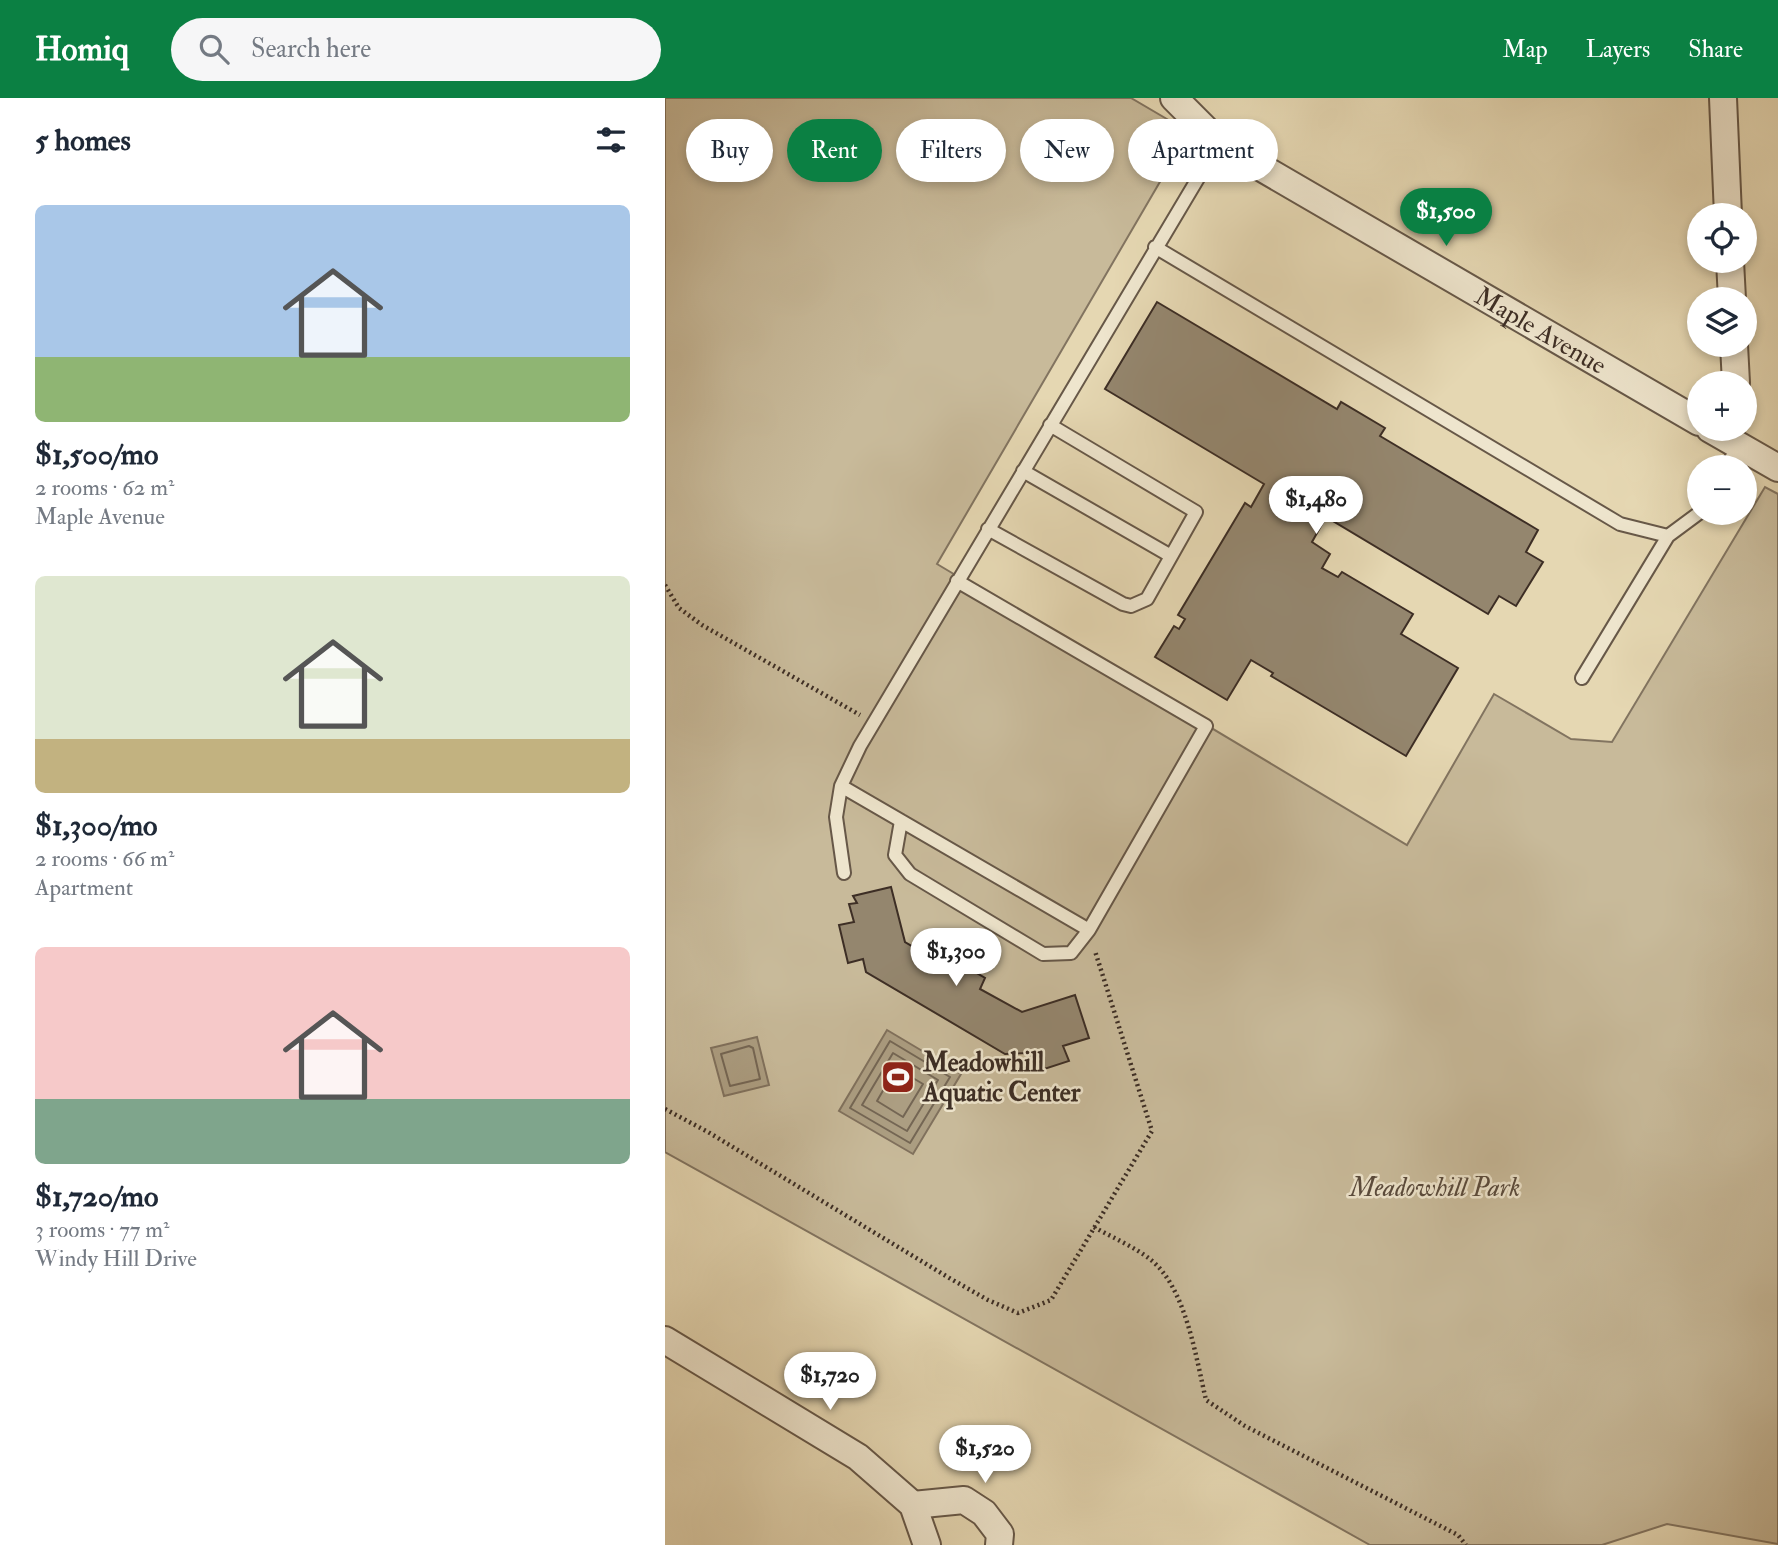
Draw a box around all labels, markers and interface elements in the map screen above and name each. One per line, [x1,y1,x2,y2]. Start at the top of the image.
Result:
search box [171,18,661,81]
text: Homiq [35,29,129,70]
icon: search [195,30,233,68]
text: Search here [251,33,371,65]
text: Map [1503,34,1548,65]
text: Layers [1586,34,1650,65]
text: Share [1688,34,1743,65]
chip: Buy [686,119,773,182]
chip: Rent [787,119,882,182]
chip: Filters [896,119,1006,182]
chip: New [1020,119,1114,182]
chip: Apartment [1128,119,1278,182]
icon: filters [592,121,630,159]
text: 5 homes [35,122,131,159]
pin: $1,500 [1389,188,1503,248]
text: $1,500 [1416,196,1476,225]
map controls [1687,203,1757,525]
button: locate [1687,203,1757,273]
icon: home [270,250,396,376]
street label: Maple Avenue [1469,280,1612,382]
button: layers [1687,287,1757,357]
button: + [1687,371,1757,441]
text: $1,500/mo [35,436,158,473]
button: − [1687,455,1757,525]
text: 2 rooms · 62 m² [35,473,174,502]
pin: $1,480 [1259,476,1373,536]
text: $1,480 [1285,484,1347,513]
text: Maple Avenue [35,502,165,531]
icon: home [270,621,396,747]
text: $1,300/mo [35,807,158,844]
text: 2 rooms · 66 m² [35,844,174,873]
text: Apartment [35,873,133,902]
pin: $1,300 [899,928,1013,988]
text: $1,300 [926,936,986,965]
icon: home [270,992,396,1118]
place label: Meadowhill Aquatic Center [922,1047,1081,1110]
sports icon: Meadowhill Aquatic Center [879,1058,917,1096]
park label: Meadowhill Park [1348,1172,1520,1204]
text: $1,720/mo [35,1178,158,1215]
text: 3 rooms · 77 m² [35,1215,170,1244]
text: Windy Hill Drive [35,1244,197,1273]
pin: $1,720 [773,1352,887,1412]
text: $1,720 [800,1360,860,1389]
pin: $1,520 [928,1426,1042,1485]
text: $1,520 [955,1433,1015,1462]

